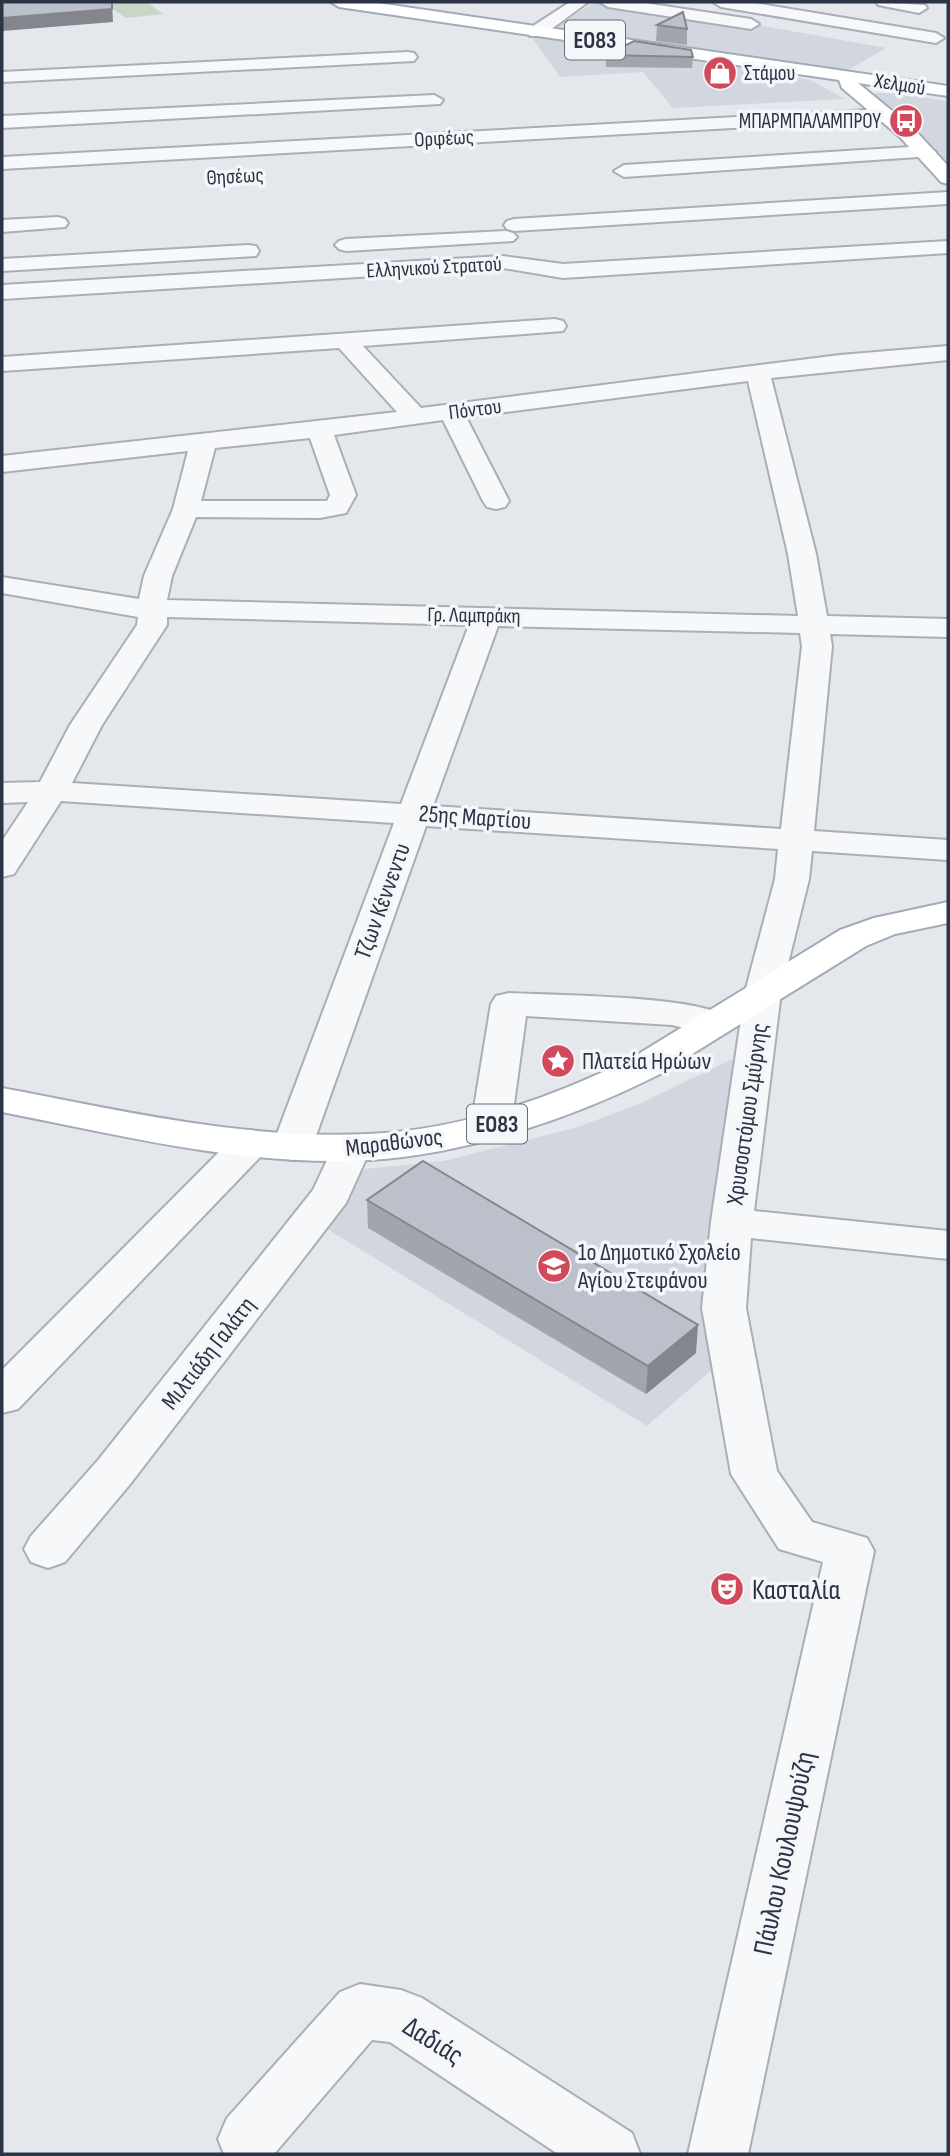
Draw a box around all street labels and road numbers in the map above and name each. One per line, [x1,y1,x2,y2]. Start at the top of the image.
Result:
road number: ΕΟ83 [565,20,625,60]
street label: Χελμού [872,68,927,101]
street label: Ορφέως [413,124,475,153]
street label: Θησέως [206,163,264,190]
street label: Ελληνικού Στρατού [366,251,502,284]
street label: Πόντου [447,394,503,425]
street label: Γρ. Λαμπράκη [427,602,521,629]
street label: 25ης Μαρτίου [418,799,532,836]
street label: Τζων Κέννεντυ [348,839,417,963]
street label: Χρυσοστόμου Σμύρνης [720,1021,775,1208]
road number: ΕΟ83 [467,1105,527,1144]
street label: Μαραθώνος [344,1122,444,1163]
street label: Μιλτιάδη Γαλάτη [155,1291,261,1415]
street label: Πάυλου Κουλουψούζη [747,1749,822,1958]
street label: Δαδιάς [397,2010,469,2072]

